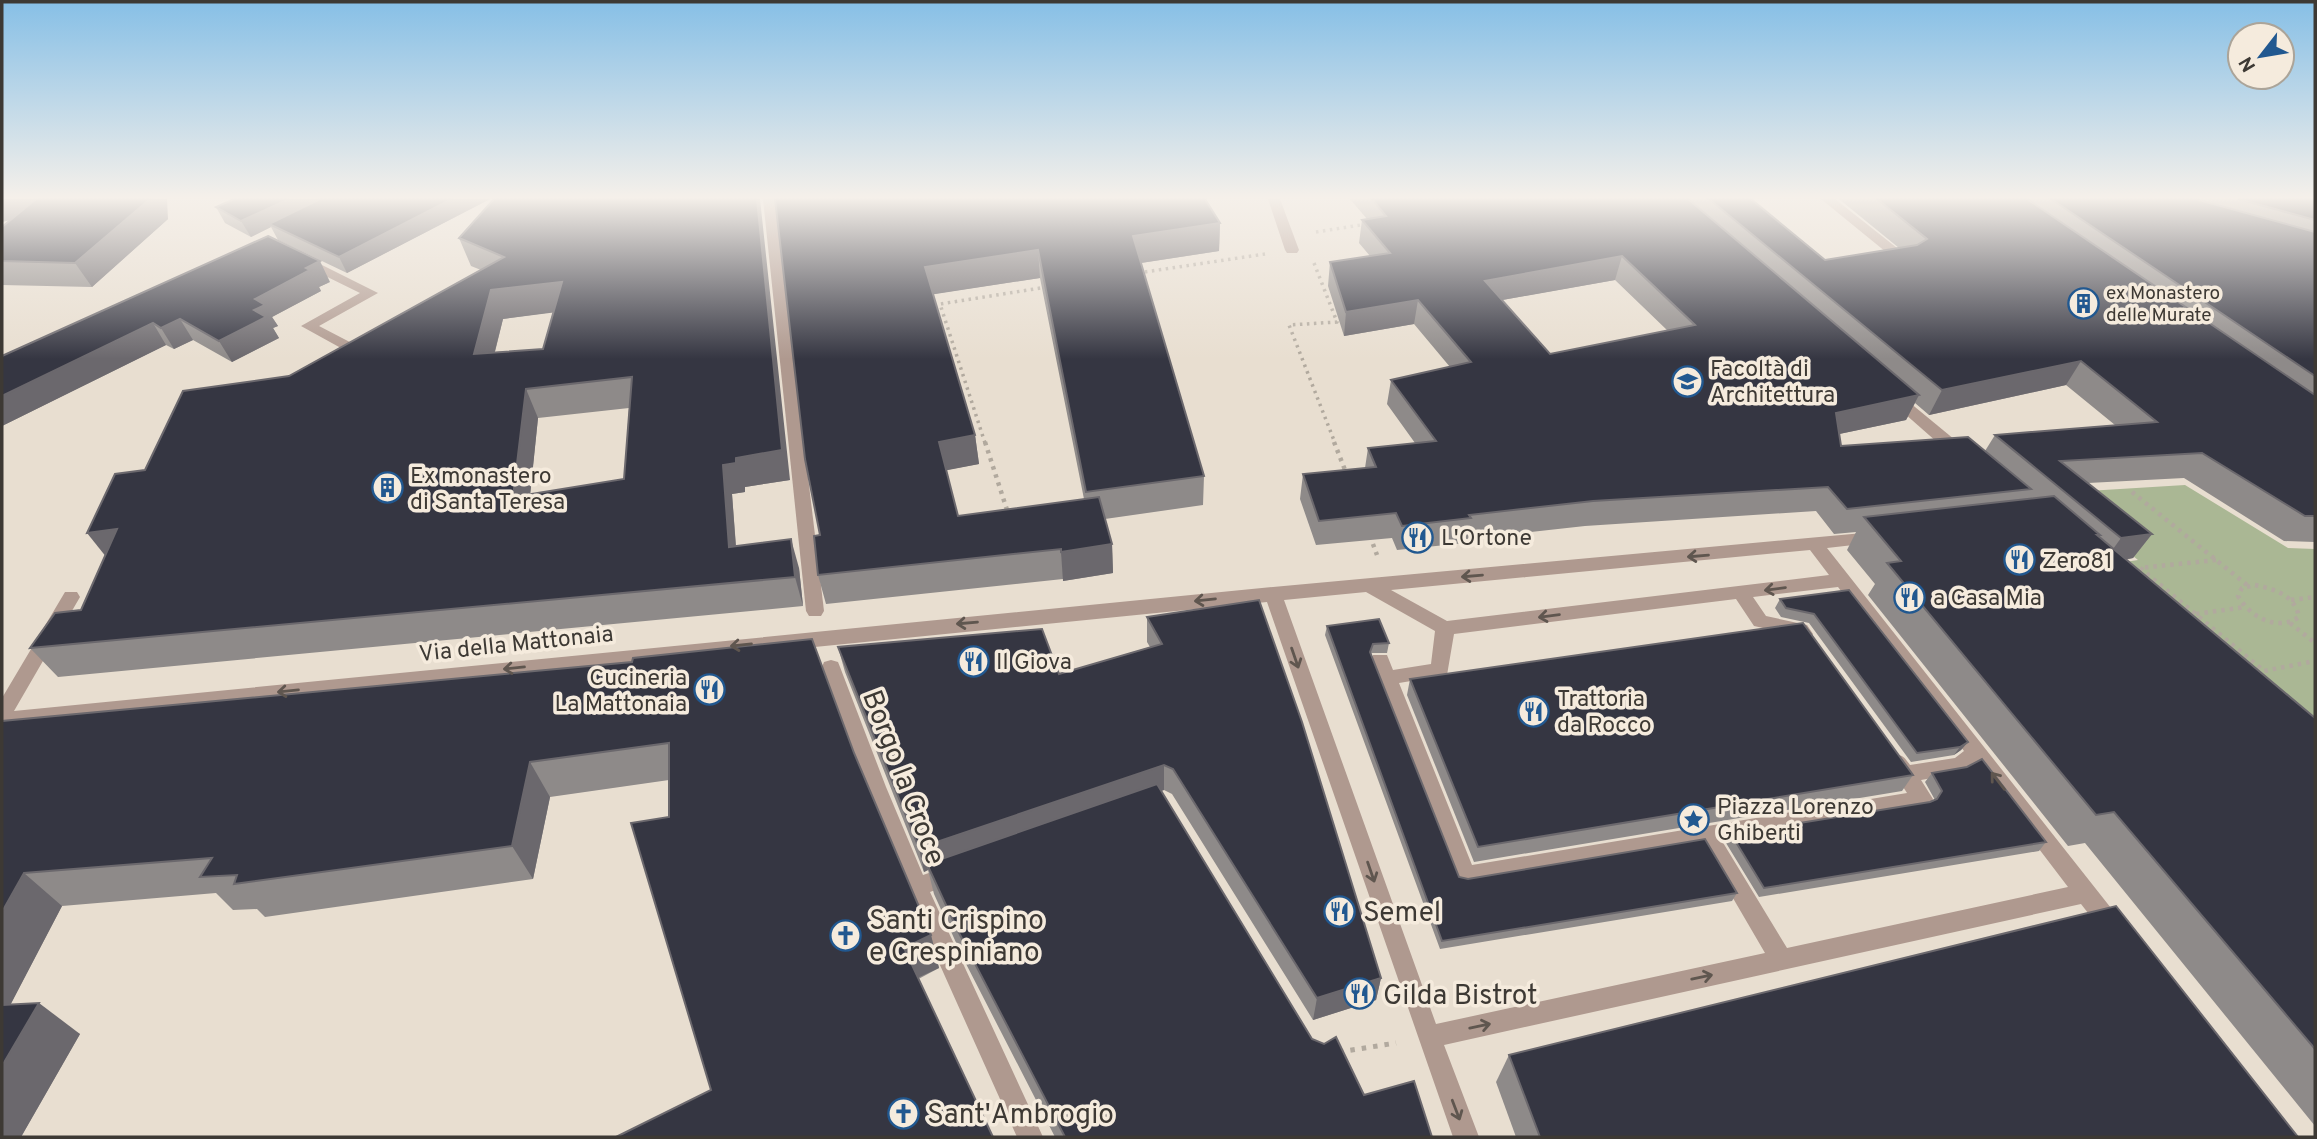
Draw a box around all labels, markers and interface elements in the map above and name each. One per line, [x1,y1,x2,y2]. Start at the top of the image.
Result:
north arrow [2226,21,2296,91]
text: N [2234,52,2262,76]
place label: ex Monastero delle Murate [2106,282,2220,328]
building icon: ex Monastero delle Murate [2066,286,2100,320]
place label: Facoltà di Architettura [1710,356,1835,411]
school or university icon: Facoltà di Architettura [1670,364,1704,398]
place label: Ex monastero di Santa Teresa [410,463,565,518]
building icon: Ex monastero di Santa Teresa [370,471,404,505]
restaurant icon: L'Ortone [1401,520,1435,554]
place label: L'Ortone [1441,525,1532,554]
restaurant icon: Zero81 [2002,543,2036,577]
place label: Zero81 [2042,548,2113,577]
one-way arrow [1687,550,1710,563]
one-way arrow [1461,570,1484,583]
restaurant icon: a Casa Mia [1893,580,1927,614]
one-way arrow [1764,582,1787,595]
place label: a Casa Mia [1933,585,2042,614]
one-way arrow [1194,594,1217,607]
one-way arrow [1538,609,1561,622]
one-way arrow [956,617,979,630]
street label: Via della Mattonaia [418,621,615,670]
one-way arrow [730,639,753,652]
restaurant icon: Il Giova [956,644,990,678]
one-way arrow [1290,646,1302,668]
place label: Il Giova [996,649,1072,678]
one-way arrow [504,662,526,675]
place label: Cucineria La Mattonaia [554,665,687,720]
restaurant icon: Cucineria La Mattonaia [693,673,727,707]
one-way arrow [277,684,300,697]
street label: Borgo la Croce [852,686,952,871]
place label: Trattoria da Rocco [1557,686,1652,741]
restaurant icon: Trattoria da Rocco [1517,694,1551,728]
one-way arrow [1991,772,2006,790]
place label: Piazza Lorenzo Ghiberti [1717,794,1874,849]
place icon: Piazza Lorenzo Ghiberti [1677,802,1711,836]
one-way arrow [1366,861,1378,883]
restaurant icon: Semel [1323,894,1357,928]
place label: Semel [1363,896,1441,932]
place label: Santi Crispino e Crespiniano [869,904,1044,972]
church icon: Santi Crispino e Crespiniano [829,918,863,952]
one-way arrow [1690,969,1713,983]
restaurant icon: Gilda Bistrot [1343,977,1377,1011]
place label: Gilda Bistrot [1383,979,1538,1015]
one-way arrow [1468,1019,1491,1032]
church icon: Sant'Ambrogio [887,1096,921,1130]
place label: Sant'Ambrogio [927,1098,1114,1134]
one-way arrow [1451,1099,1464,1121]

